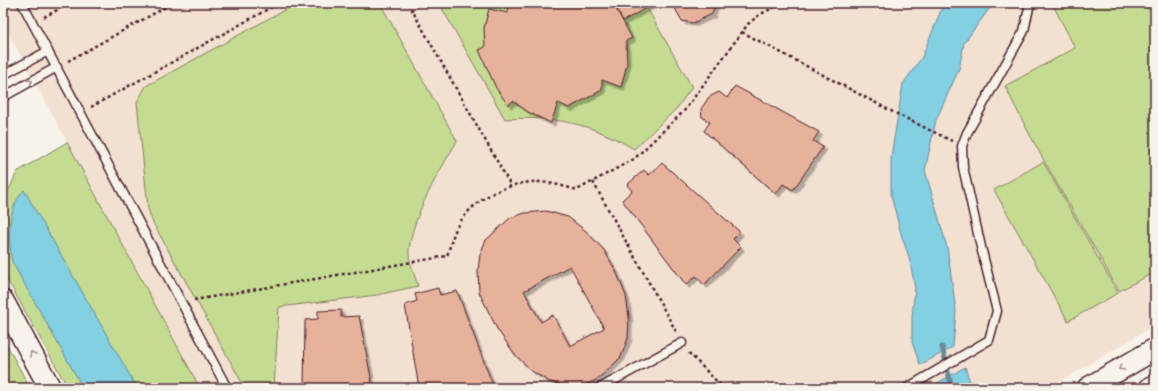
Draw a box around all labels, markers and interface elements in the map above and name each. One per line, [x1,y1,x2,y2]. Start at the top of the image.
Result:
one-way arrow [26,79,33,87]
one-way arrow [29,351,36,358]
one-way arrow [1118,364,1125,371]

